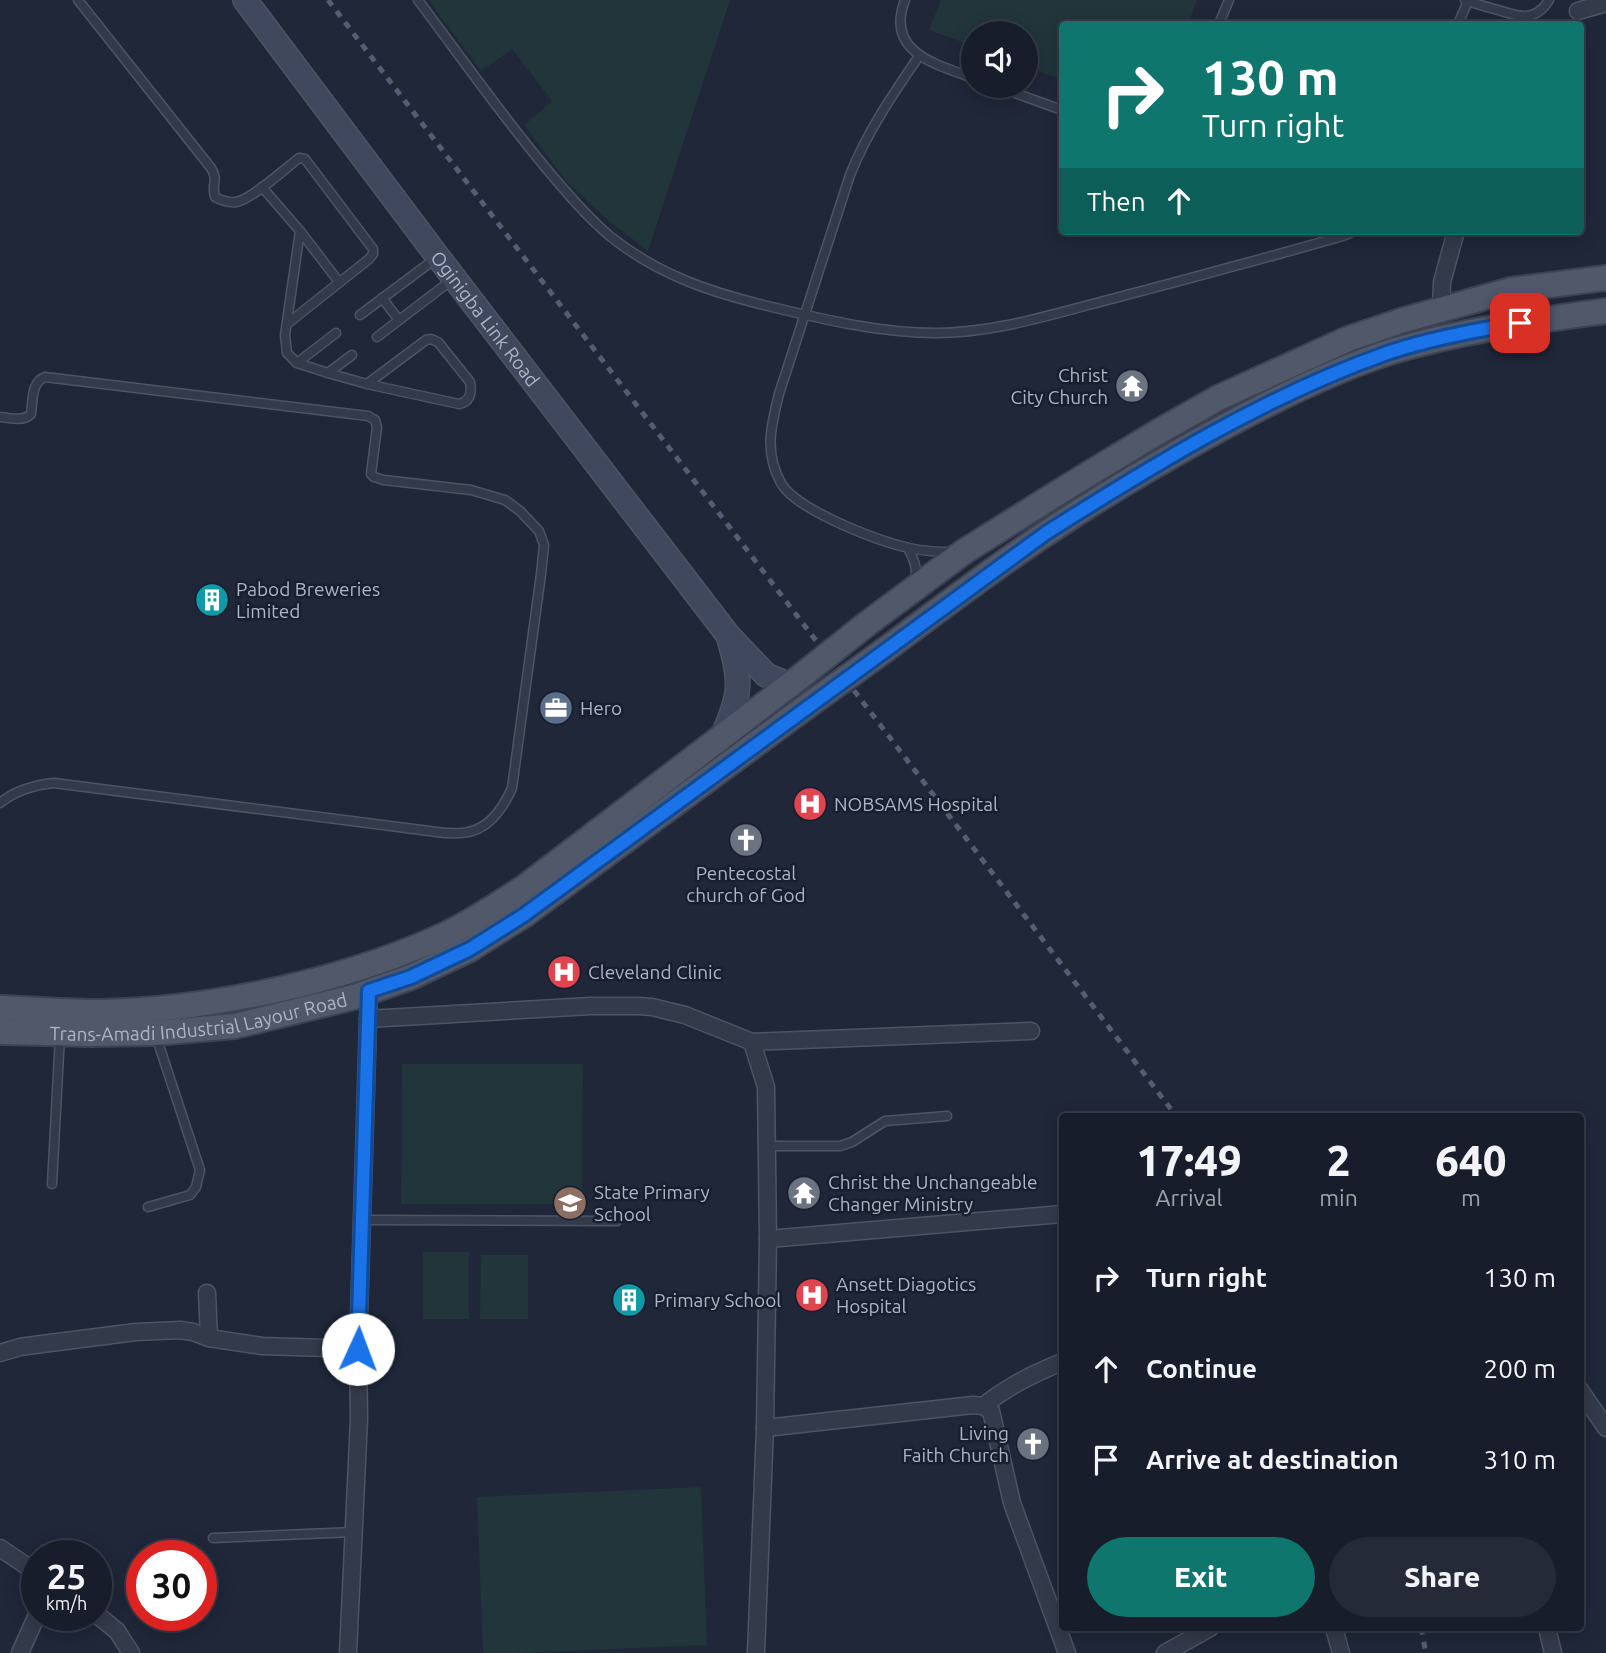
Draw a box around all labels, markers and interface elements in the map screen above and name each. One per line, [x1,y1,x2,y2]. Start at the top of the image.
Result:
map controls [961,21,1038,98]
button: sound [961,21,1038,98]
icon: right [1087,49,1178,140]
text: 130 m [1202,49,1339,104]
text: Turn right [1202,107,1344,143]
icon: ahead [1160,182,1198,220]
text: Then [1087,187,1146,216]
street label: Oginigba Link Road [426,246,544,391]
pin [1490,293,1550,353]
icon: arrive [1501,304,1539,342]
place label: Christ City Church [1011,364,1109,408]
temple icon: Christ City Church [1113,367,1151,405]
place label: Pabod Breweries Limited [236,578,380,622]
building icon: Pabod Breweries Limited [193,581,231,619]
office icon: Hero [537,689,575,727]
place label: Hero [580,697,622,719]
hospital icon: NOBSAMS Hospital [791,785,829,823]
place label: NOBSAMS Hospital [834,793,998,815]
church icon: Pentecostal church of God [727,821,765,859]
place label: Pentecostal church of God [686,862,806,906]
hospital icon: Cleveland Clinic [545,953,583,991]
place label: Cleveland Clinic [588,961,722,983]
street label: Trans-Amadi Industrial Layour Road [49,988,349,1045]
text: 17:49 [1137,1137,1242,1184]
text: 2 [1327,1137,1350,1184]
text: 640 [1435,1137,1506,1184]
place label: Christ the Unchangeable Changer Ministry [828,1171,1037,1215]
temple icon: Christ the Unchangeable Changer Ministry [785,1174,823,1212]
place label: State Primary School [594,1181,710,1225]
school or university icon: State Primary School [551,1184,589,1222]
text: Arrival [1156,1185,1223,1210]
text: min [1319,1185,1358,1210]
text: m [1461,1185,1481,1210]
icon: right [1087,1259,1125,1297]
text: Turn right [1146,1263,1267,1292]
text: 130 m [1484,1263,1556,1292]
place label: Ansett Diagotics Hospital [836,1273,976,1317]
hospital icon: Ansett Diagotics Hospital [793,1276,831,1314]
building icon: Primary School [610,1281,648,1319]
place label: Primary School [654,1289,781,1311]
position arrow [321,1312,395,1386]
icon: ahead [1087,1350,1125,1388]
text: Continue [1146,1354,1257,1383]
text: 200 m [1484,1354,1556,1383]
place label: Living Faith Church [902,1422,1009,1466]
church icon: Living Faith Church [1014,1425,1052,1463]
icon: arrive [1087,1441,1125,1479]
text: Arrive at destination [1146,1445,1399,1474]
text: 310 m [1484,1445,1556,1474]
button: Exit [1087,1537,1315,1617]
button: Share [1329,1537,1556,1617]
speed limit sign: 30 [126,1540,217,1631]
text: 25 [47,1556,86,1596]
text: km/h [46,1593,87,1613]

